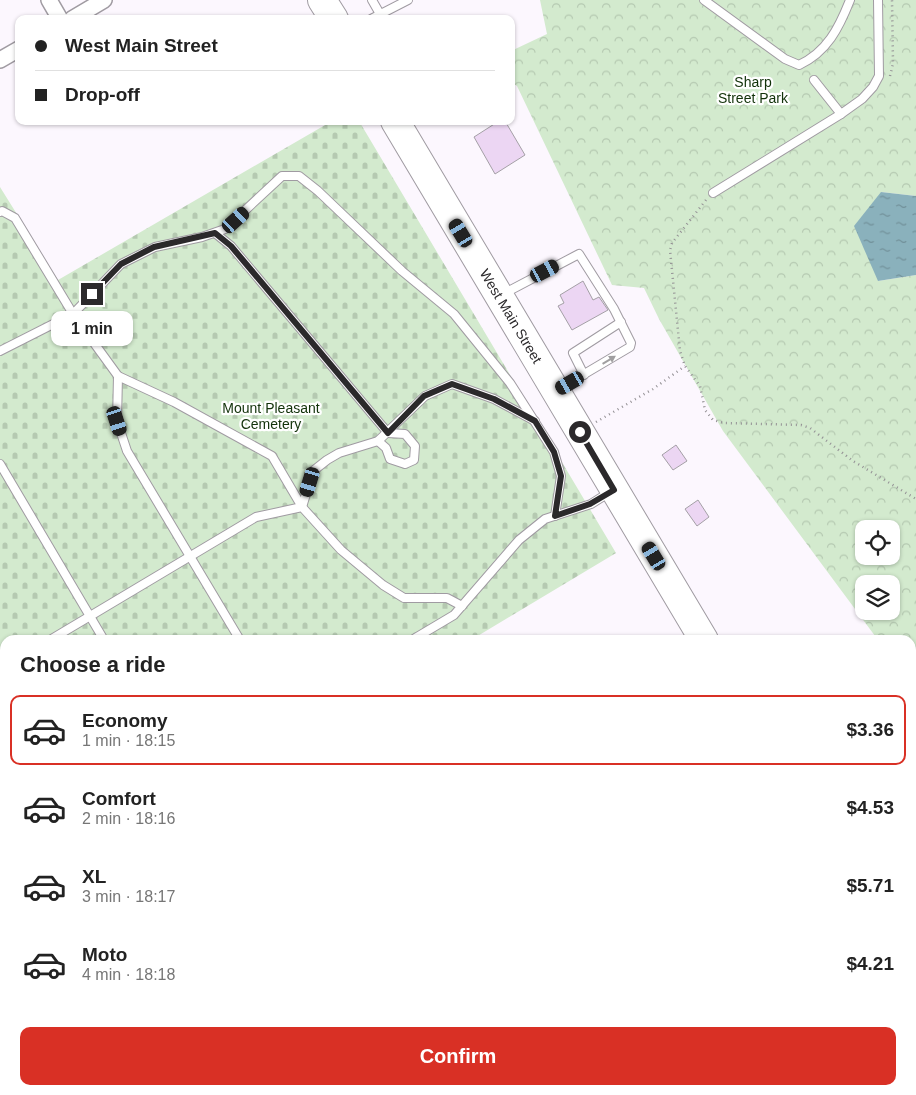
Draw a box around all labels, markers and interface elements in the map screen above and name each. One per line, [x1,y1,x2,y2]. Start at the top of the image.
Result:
text: West Main Street [65,35,218,56]
park label: Sharp Street Park [718,74,789,106]
text: Drop-off [65,84,140,105]
car [219,204,252,236]
car [446,216,475,250]
car [528,257,561,285]
street label: West Main Street [477,266,545,366]
route end [81,283,103,305]
callout: 1 min [51,312,133,346]
text: 1 min [71,320,113,337]
one-way arrow [603,355,616,364]
car [553,369,586,397]
park label: Mount Pleasant Cemetery [222,400,320,432]
car [105,404,128,438]
route start [569,421,591,443]
car [298,465,321,499]
map controls [855,520,900,620]
button: locate [855,520,900,565]
car [639,539,668,573]
button: layers [855,575,900,620]
text: Choose a ride [20,652,165,677]
icon: car [22,708,67,753]
text: Economy [82,710,168,731]
text: $3.36 [846,719,894,740]
text: 1 min · 18:15 [82,732,175,749]
icon: car [22,786,67,831]
text: Comfort [82,788,156,809]
text: $4.53 [846,797,894,818]
text: 2 min · 18:16 [82,810,175,827]
icon: car [22,864,67,909]
text: XL [82,866,106,887]
text: $5.71 [846,875,894,896]
text: 3 min · 18:17 [82,888,175,905]
icon: car [22,942,67,987]
text: Moto [82,944,127,965]
text: $4.21 [846,953,894,974]
text: 4 min · 18:18 [82,966,175,983]
button: Confirm [20,1027,896,1085]

